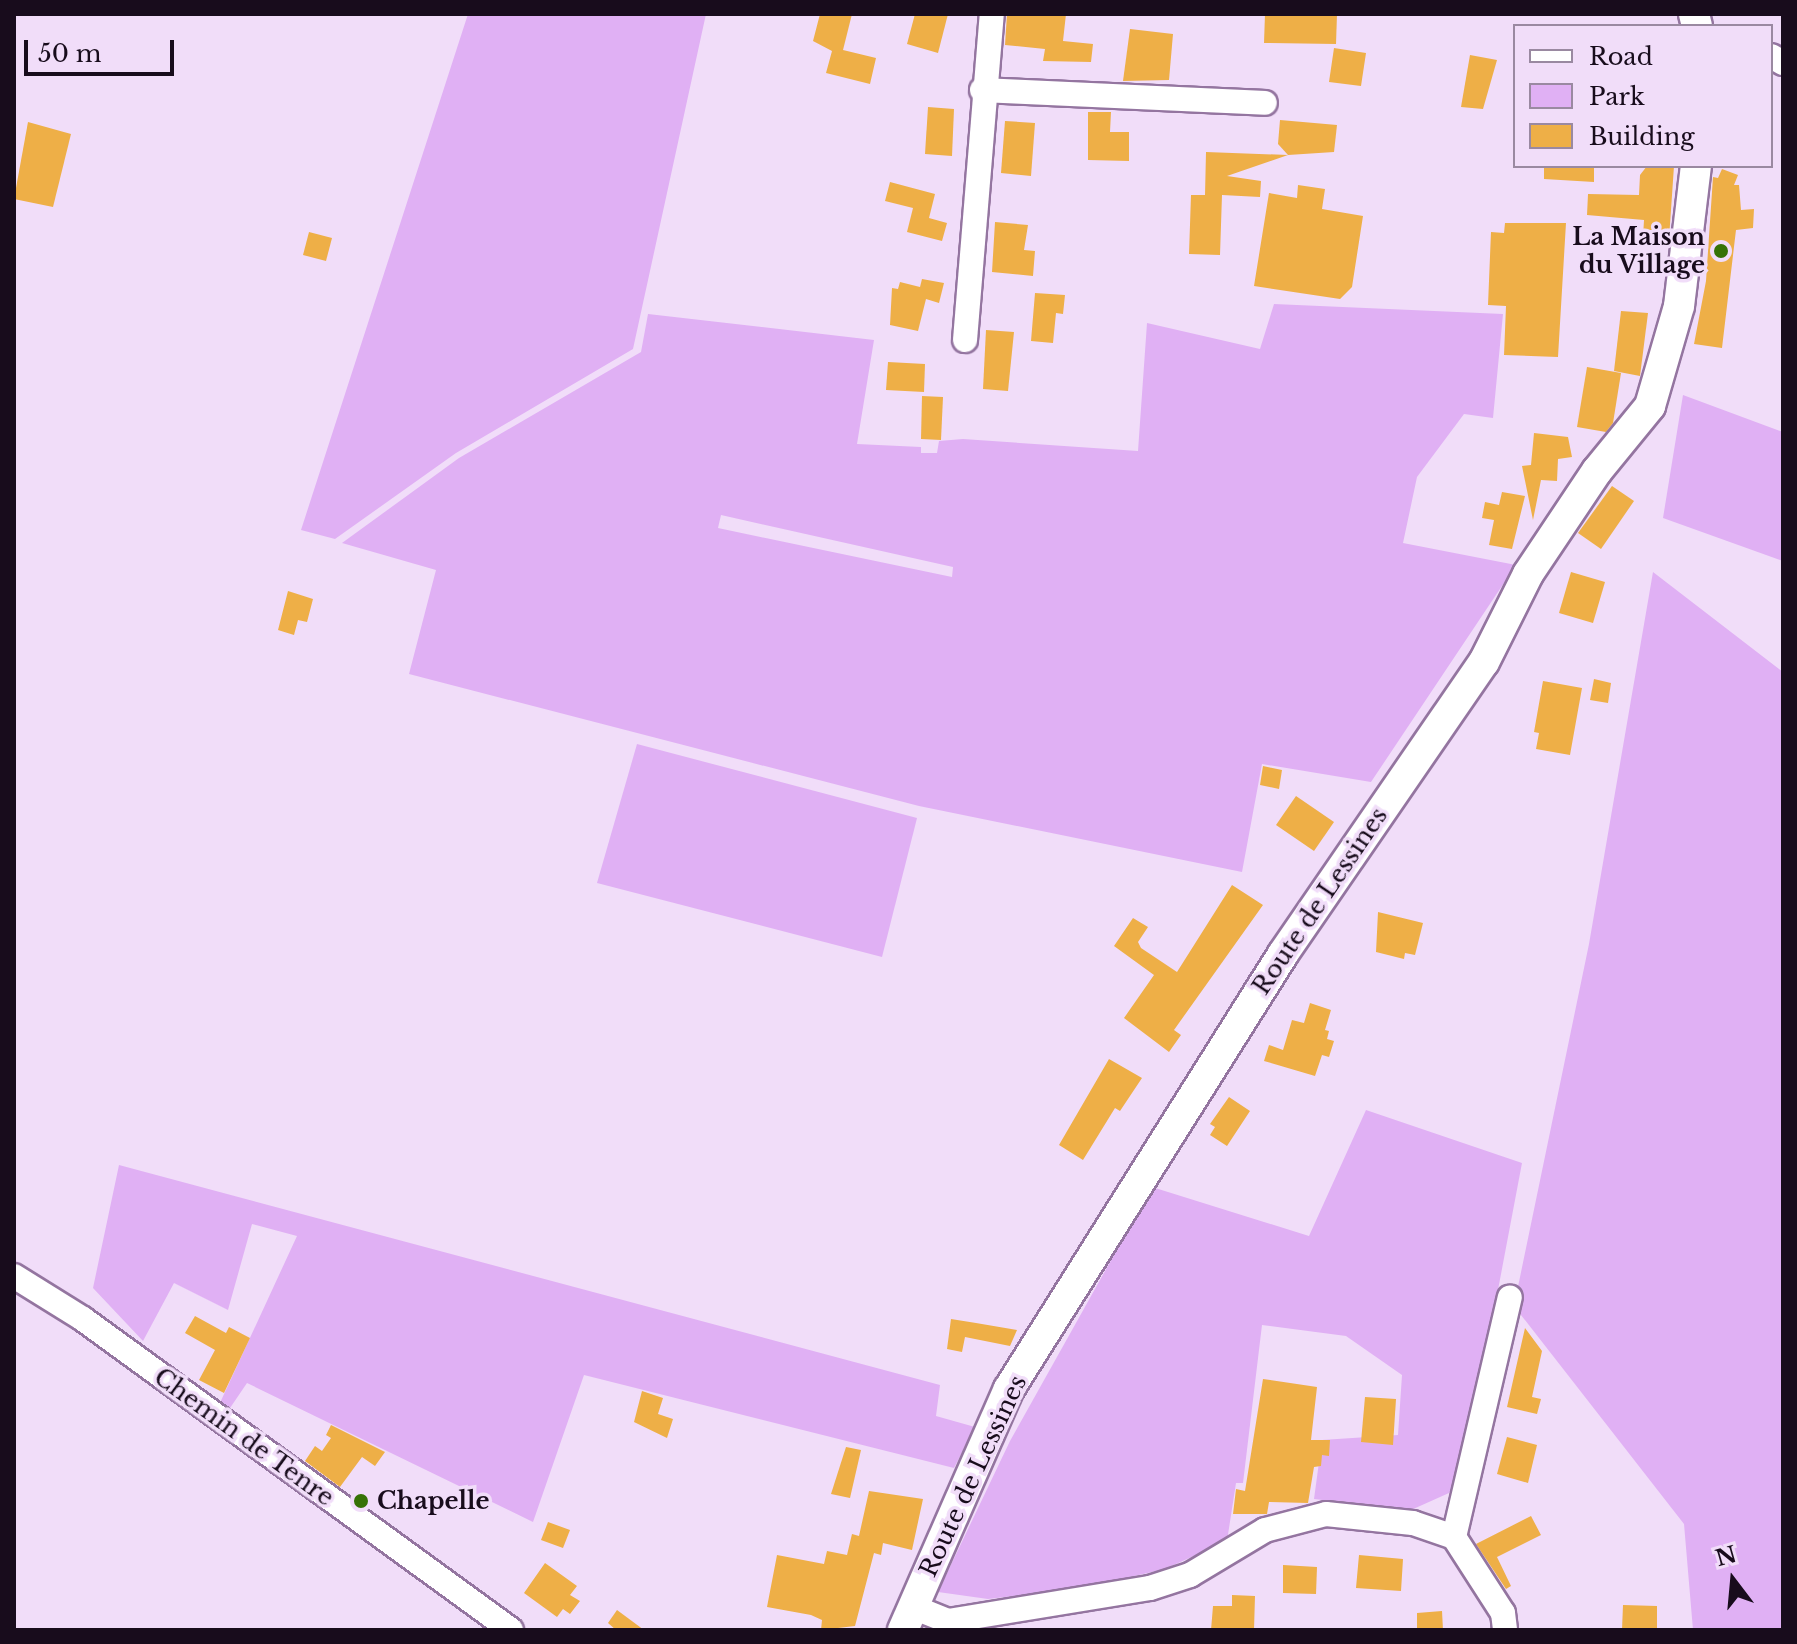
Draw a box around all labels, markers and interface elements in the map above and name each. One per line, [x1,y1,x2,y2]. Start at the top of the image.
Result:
scale bar [28,24,178,74]
legend [1513,24,1773,168]
text: 50 m [38,39,101,68]
text: Road [1589,42,1653,71]
text: Park [1589,82,1645,111]
text: Building [1589,122,1695,151]
place label: La Maison du Village [1572,223,1705,279]
marker: La Maison du Village [1712,242,1730,260]
street label: Route de Lessines [1247,802,1393,1000]
street label: Chemin de Tenre [148,1362,340,1512]
street label: Route de Lessines [914,1371,1032,1581]
place label: Chapelle [377,1487,490,1515]
marker: Chapelle [352,1492,370,1510]
north arrow [1693,1540,1773,1620]
text: N [1713,1541,1740,1572]

